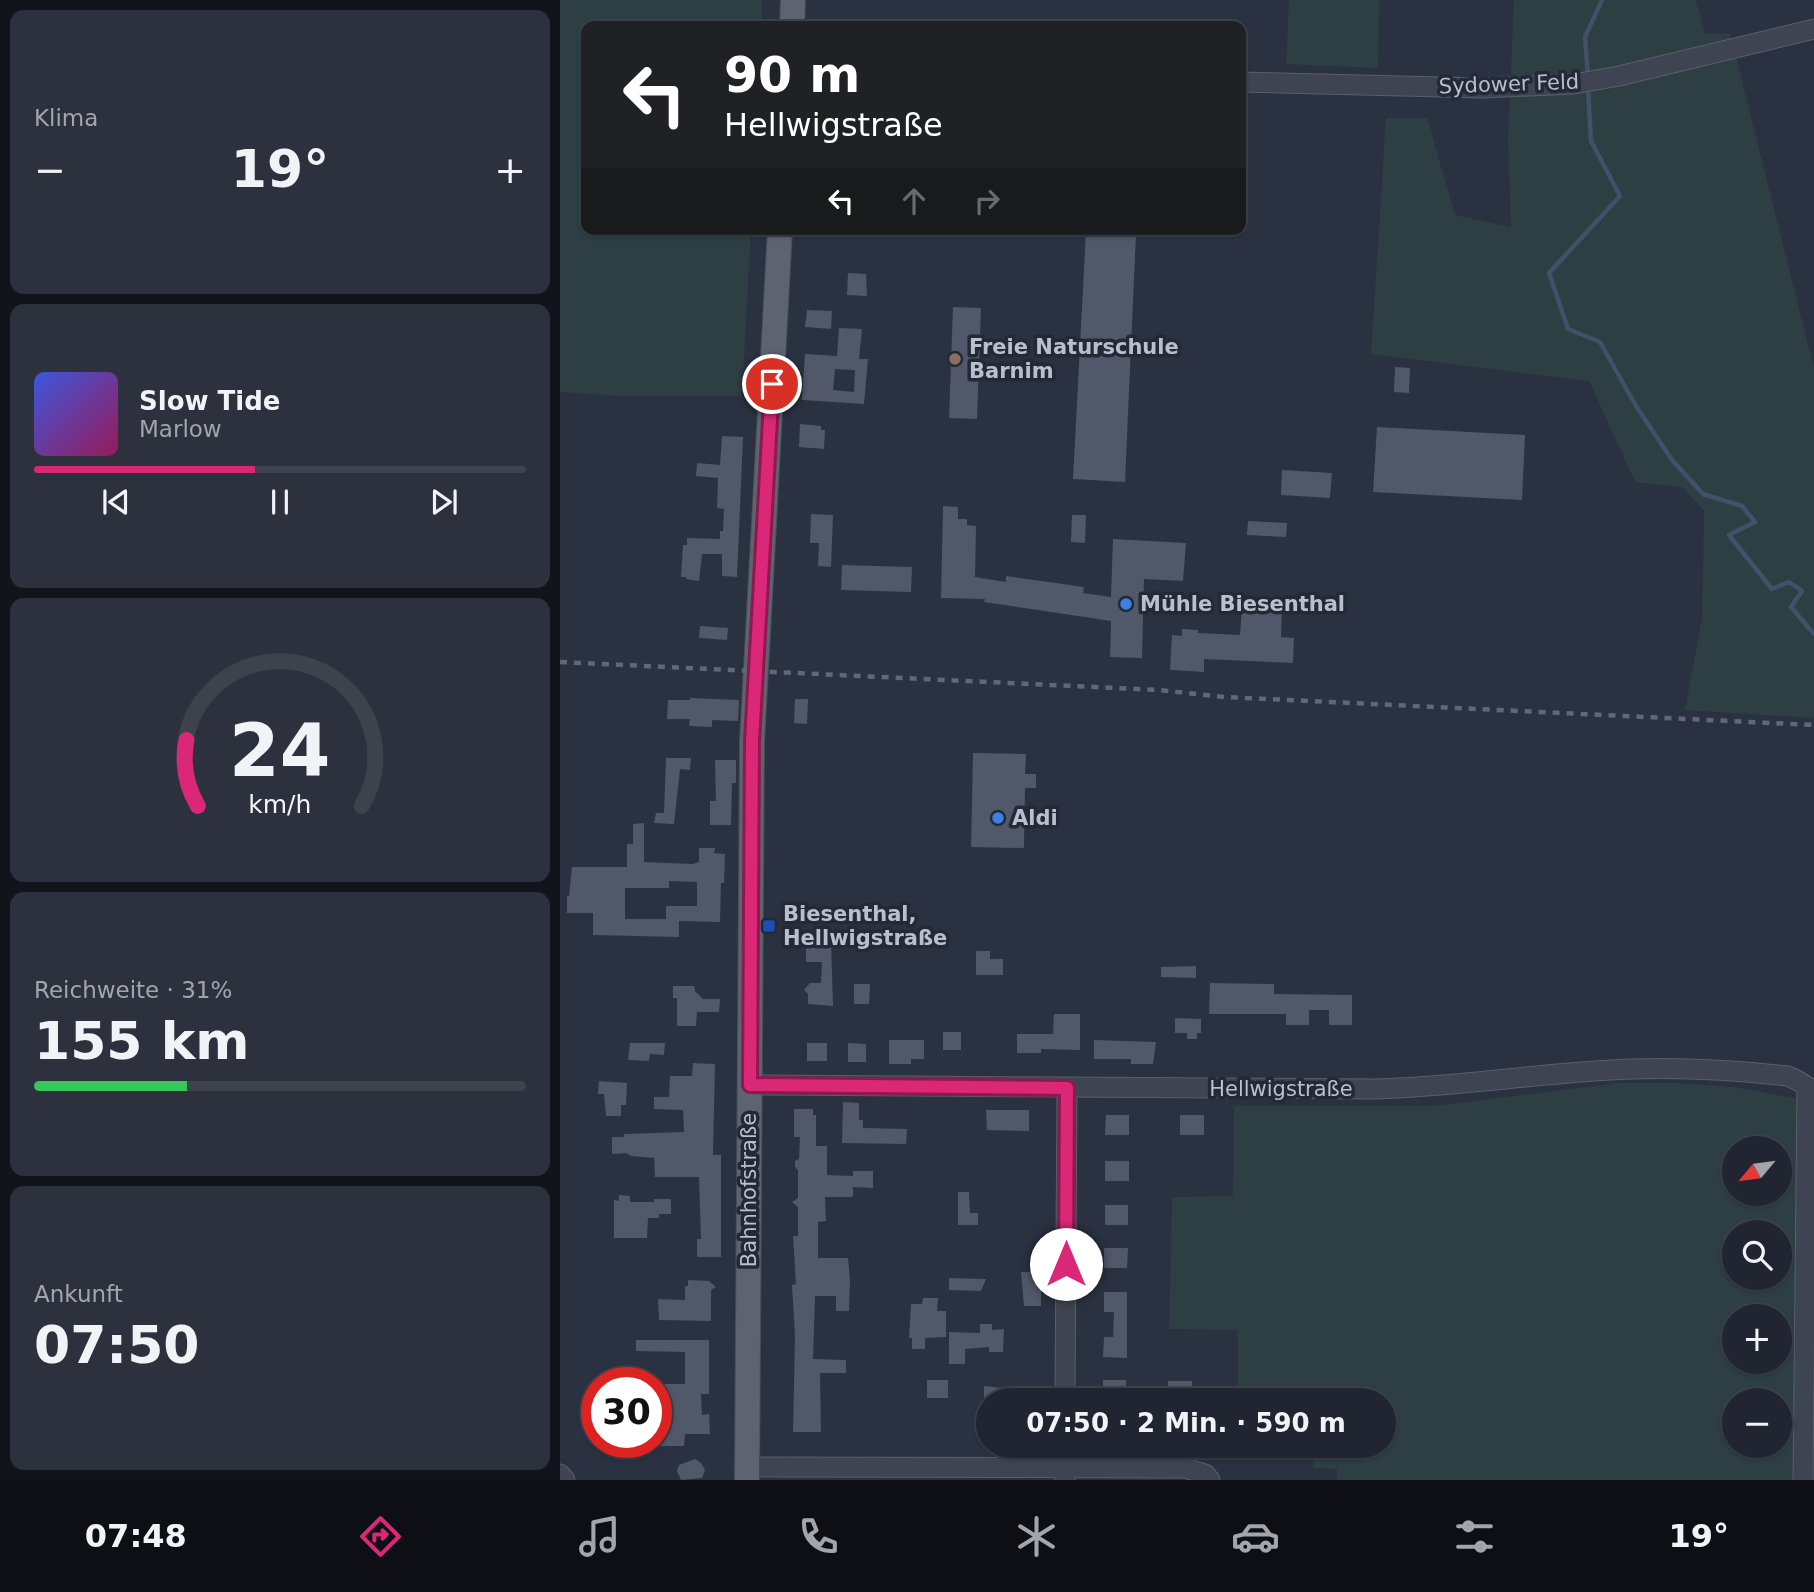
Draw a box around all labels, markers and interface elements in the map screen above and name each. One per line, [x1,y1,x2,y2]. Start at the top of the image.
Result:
text: 90 m [724,47,860,104]
icon: left [609,49,700,140]
street label: Sydower Feld [1438,70,1580,98]
text: Klima [34,105,98,131]
text: Hellwigstraße [724,106,943,144]
text: 19° [231,139,329,199]
text: − [34,148,66,192]
text: + [494,148,526,192]
icon: left [822,182,860,220]
icon: ahead [895,182,933,220]
icon: right [968,182,1006,220]
place label: Freie Naturschule Barnim [969,335,1179,383]
marker: Freie Naturschule Barnim [947,351,963,367]
pin [742,354,802,414]
icon: arrive [753,365,791,403]
text: Slow Tide [139,386,280,416]
text: Marlow [139,416,222,442]
icon: previous [97,483,135,521]
icon: pause [261,483,299,521]
icon: next [425,483,463,521]
place label: Mühle Biesenthal [1140,592,1345,616]
marker: Mühle Biesenthal [1118,596,1134,612]
text: 24 [229,708,331,793]
text: km/h [248,790,312,819]
place label: Aldi [1012,806,1058,830]
marker: Aldi [990,810,1006,826]
place label: Biesenthal, Hellwigstraße [783,902,947,950]
marker: Biesenthal, Hellwigstraße [761,918,777,934]
text: Reichweite · 31% [34,977,232,1003]
text: 155 km [34,1011,249,1071]
street label: Hellwigstraße [1209,1077,1353,1101]
street label: Bahnhofstraße [737,1113,761,1267]
north arrow [1722,1136,1792,1206]
map controls [1722,1136,1792,1458]
button: search [1722,1220,1792,1290]
position arrow [1029,1227,1103,1301]
text: Ankunft [34,1281,123,1307]
button: + [1722,1304,1792,1374]
text: 07:50 [34,1315,200,1375]
speed limit sign: 30 [581,1367,672,1458]
button: − [1722,1388,1792,1458]
text: 07:50 · 2 Min. · 590 m [1026,1408,1346,1438]
icon: directions [356,1512,405,1561]
icon: music [575,1512,624,1561]
icon: phone [794,1512,843,1561]
icon: climate [1012,1512,1061,1561]
icon: car [1231,1512,1280,1561]
icon: filters [1450,1512,1499,1561]
text: 07:48 [85,1517,187,1555]
text: 19° [1669,1517,1729,1555]

